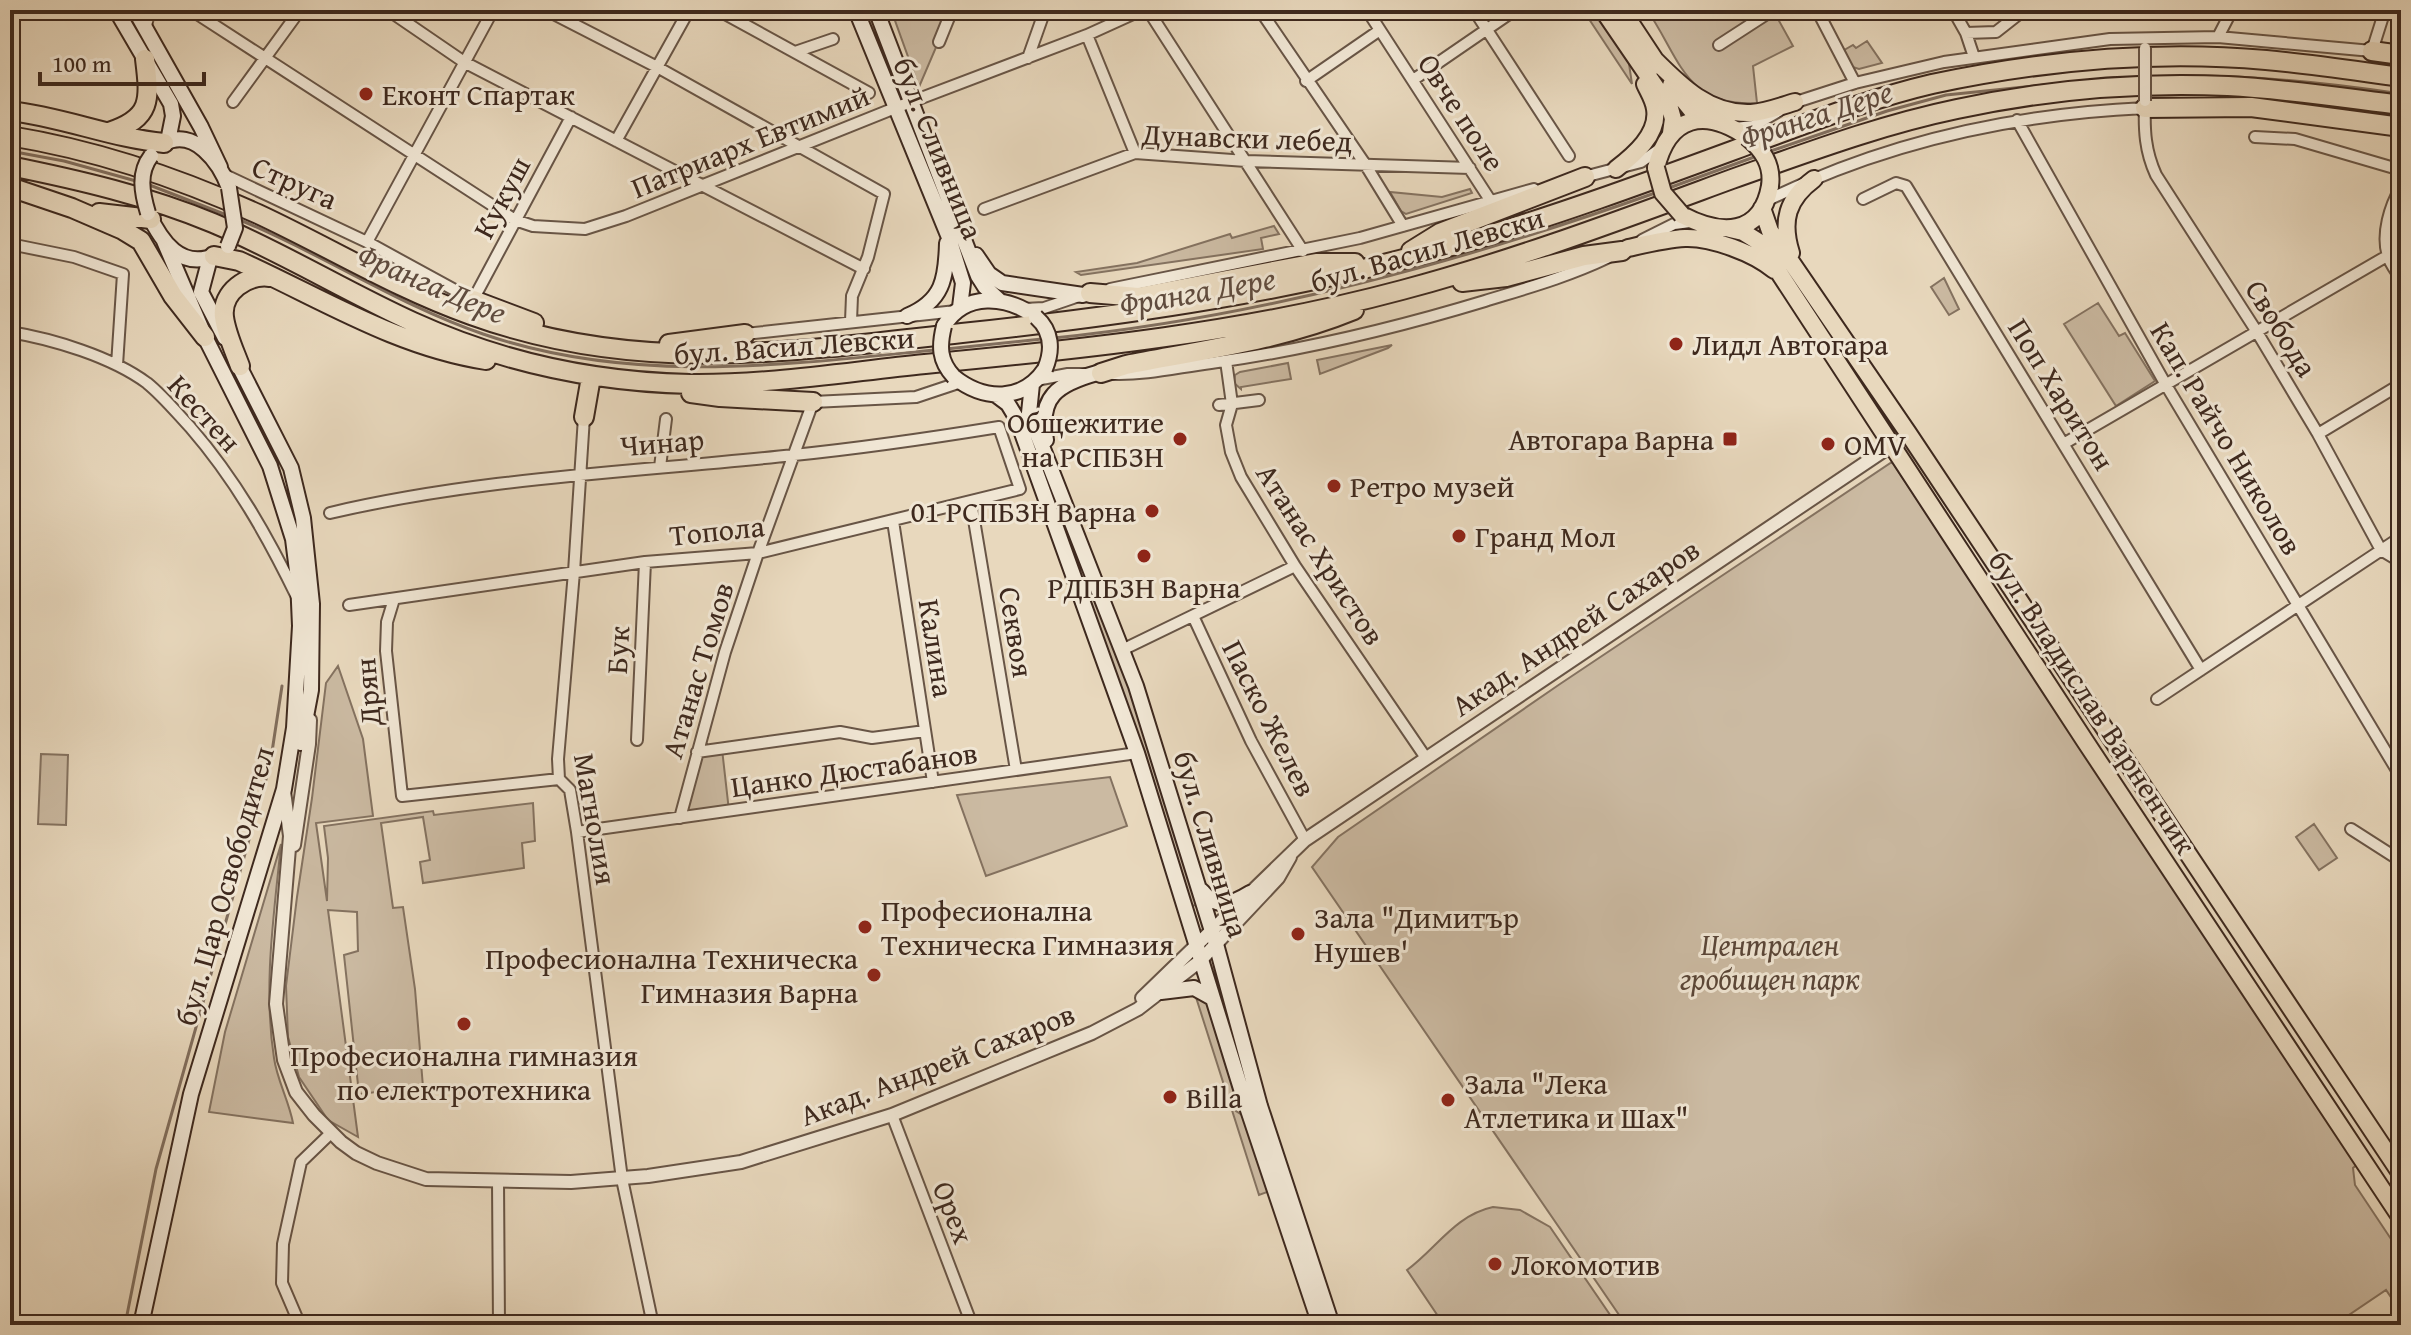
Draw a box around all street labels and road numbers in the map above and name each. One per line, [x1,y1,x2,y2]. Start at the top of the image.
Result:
street label: Овче поле [1407,44,1517,180]
street label: бул. Сливница [882,50,996,246]
street label: Патриарх Евтимий [624,73,876,209]
street label: Дунавски лебед [1140,111,1353,163]
street label: Струга [245,144,345,221]
street label: Кукуш [461,148,541,246]
street label: бул. Васил Левски [1305,195,1549,303]
street label: Свобода [2235,271,2330,386]
street label: Поп Харитон [1998,309,2126,479]
street label: Кап. Райчо Николов [2140,313,2314,563]
street label: бул. Васил Левски [672,315,916,375]
street label: Кестен [158,364,252,462]
street label: Чинар [618,416,706,468]
street label: Атанас Христов [1246,454,1396,654]
street label: Топола [667,503,767,557]
street label: Акад. Андрей Сахаров [1442,527,1708,727]
street label: бул. Владислав Варненчик [1978,541,2208,863]
street label: Атанас Томов [649,577,745,763]
street label: Секвоя [988,584,1046,680]
street label: Калина [908,596,967,701]
street label: Бук [594,625,640,675]
street label: Паско Желев [1212,632,1328,804]
street label: Дрян [342,656,392,729]
street label: Цанко Дюстабанов [728,730,980,808]
street label: бул. Цар Освободител [163,741,285,1031]
street label: бул. Сливница [1163,745,1261,943]
street label: Магнолия [563,750,629,888]
street label: Акад. Андрей Сахаров [793,991,1081,1137]
street label: Орех [922,1174,986,1250]

